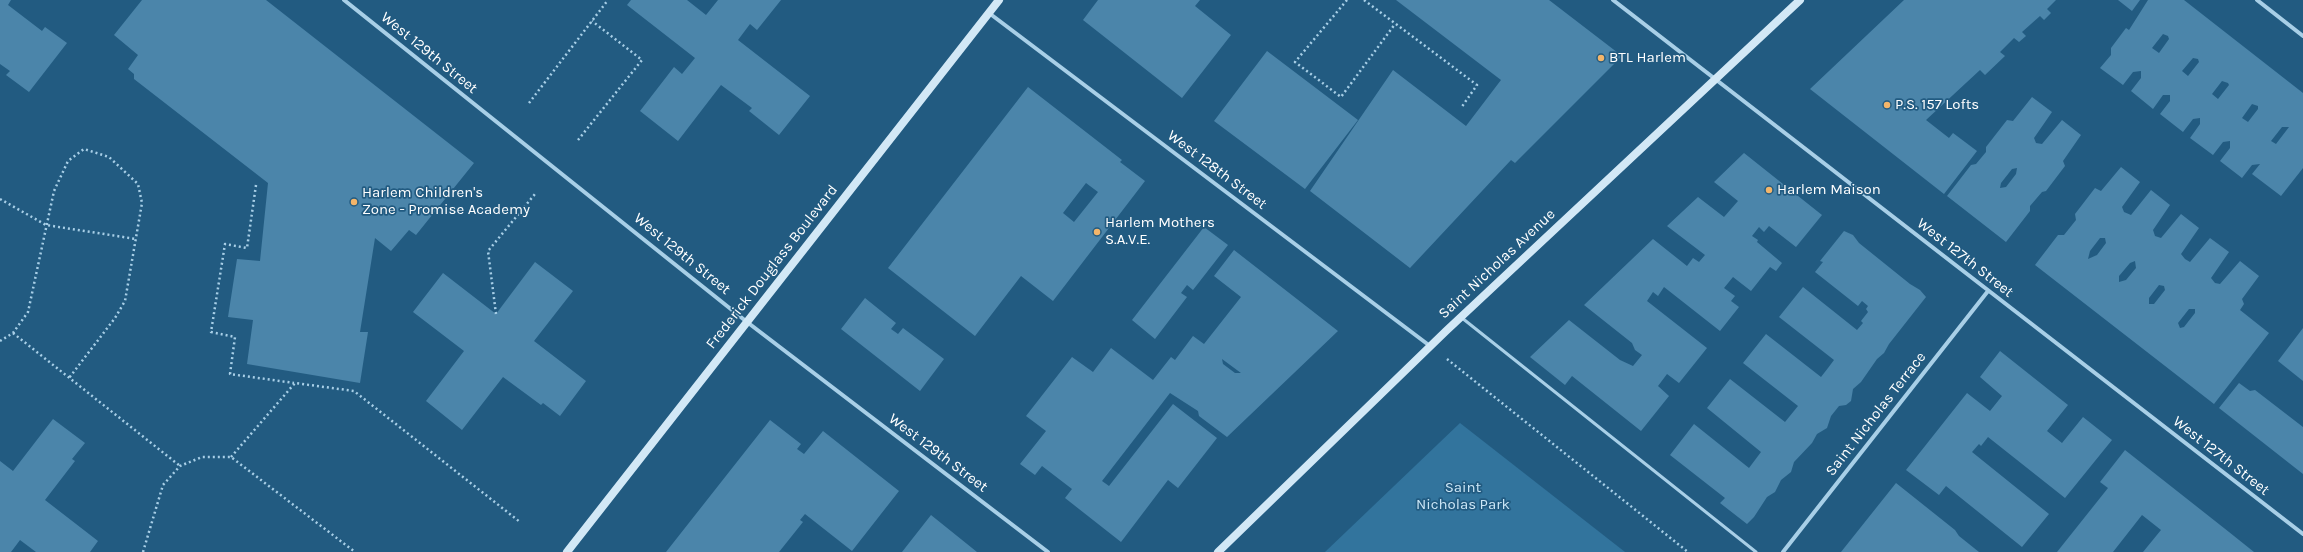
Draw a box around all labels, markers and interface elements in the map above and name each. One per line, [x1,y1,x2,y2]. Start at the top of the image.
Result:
street label: West 129th Street [377,8,481,98]
place label: BTL Harlem [1609,49,1686,67]
marker: BTL Harlem [1596,53,1606,63]
place label: P.S. 157 Lofts [1895,96,1979,114]
marker: P.S. 157 Lofts [1882,100,1892,110]
street label: West 128th Street [1164,127,1270,213]
street label: Frederick Douglass Boulevard [702,181,842,353]
place label: Harlem Maison [1777,181,1881,199]
place label: Harlem Children's Zone - Promise Academy [362,184,530,219]
marker: Harlem Maison [1764,185,1774,195]
marker: Harlem Children's Zone - Promise Academy [349,197,359,207]
street label: Saint Nicholas Avenue [1435,205,1559,323]
street label: West 129th Street [630,209,734,299]
place label: Harlem Mothers S.A.V.E. [1105,214,1215,249]
street label: West 127th Street [1913,215,2017,301]
marker: Harlem Mothers S.A.V.E. [1092,227,1102,237]
street label: Saint Nicholas Terrace [1822,348,1930,480]
street label: West 129th Street [885,410,991,496]
street label: West 127th Street [2169,413,2273,499]
park label: Saint Nicholas Park [1416,479,1510,514]

